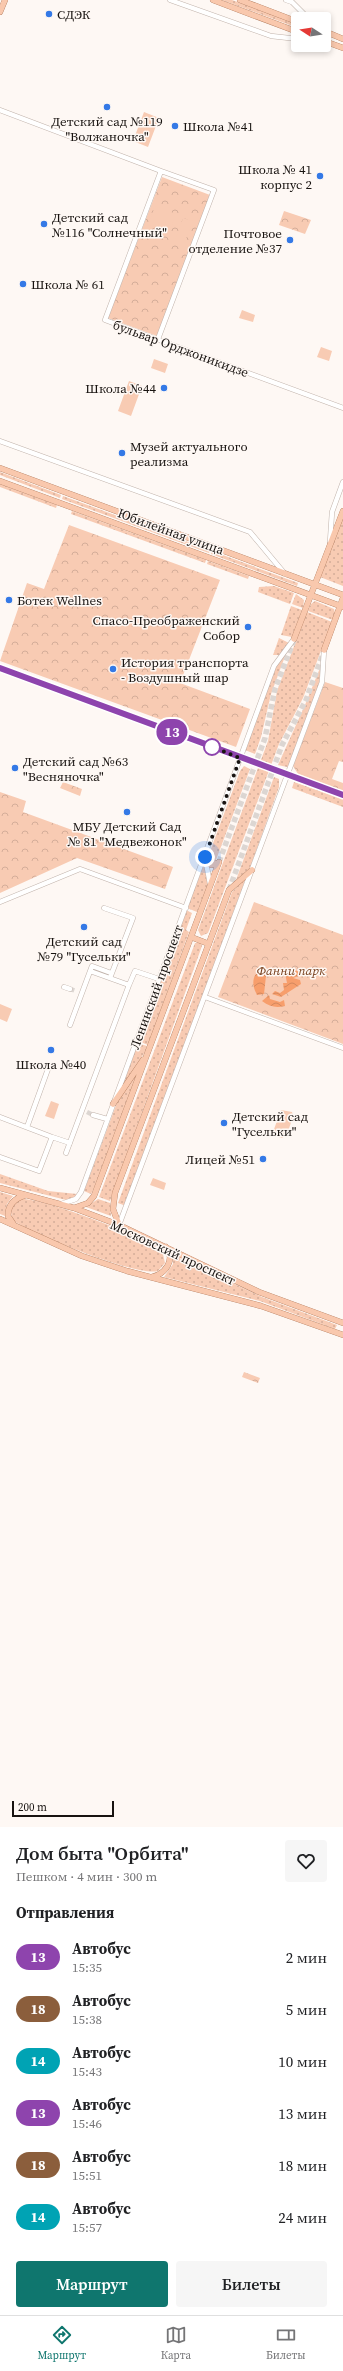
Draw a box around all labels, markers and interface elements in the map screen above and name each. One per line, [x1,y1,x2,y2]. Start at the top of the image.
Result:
place label: СДЭК [57,6,91,23]
marker: СДЭК [44,9,54,19]
north arrow [291,12,331,52]
map controls [291,12,331,52]
marker: Детский сад №119 "Волжаночка" [102,102,112,112]
place label: Детский сад №119 "Волжаночка" [51,113,163,145]
place label: Школа №41 [183,118,254,135]
marker: Школа №41 [170,121,180,131]
place label: Школа № 41 корпус 2 [238,161,312,193]
marker: Школа № 41 корпус 2 [315,171,325,181]
place label: Детский сад №116 "Солнечный" [52,209,167,241]
marker: Детский сад №116 "Солнечный" [39,219,49,229]
place label: Почтовое отделение №37 [188,225,282,257]
marker: Почтовое отделение №37 [285,235,295,245]
place label: Школа № 61 [31,276,105,293]
marker: Школа № 61 [18,279,28,289]
street label: бульвар Орджоникидзе [111,316,251,381]
place label: Школа №44 [85,380,156,397]
marker: Школа №44 [159,383,169,393]
place label: Музей актуального реализма [130,438,248,470]
marker: Музей актуального реализма [117,448,127,458]
street label: Юбилейная улица [115,504,227,559]
place label: Ботек Wellnes [17,592,102,609]
marker: Ботек Wellnes [4,595,14,605]
place label: Спасо-Преображенский Собор [92,612,240,644]
marker: Спасо-Преображенский Собор [243,622,253,632]
place label: История транспорта - Воздушный шар [121,654,249,686]
marker: История транспорта - Воздушный шар [108,664,118,674]
line badge: 13 [154,719,190,745]
text: 13 [164,722,180,742]
unlabelled marker [203,738,221,756]
place label: Детский сад №63 "Весняночка" [23,753,128,785]
marker: Детский сад №63 "Весняночка" [10,763,20,773]
marker: МБУ Детский Сад № 81 "Медвежонок" [122,807,132,817]
place label: МБУ Детский Сад № 81 "Медвежонок" [67,818,187,850]
your location [195,847,215,867]
marker: Детский сад №79 "Гусельки" [79,922,89,932]
street label: Ленинский проспект [126,923,187,1052]
place label: Детский сад №79 "Гусельки" [37,933,131,965]
park label: Фанни парк [257,962,326,979]
marker: Школа №40 [46,1045,56,1055]
place label: Школа №40 [16,1056,86,1073]
place label: Детский сад "Гусельки" [232,1108,308,1140]
marker: Детский сад "Гусельки" [219,1118,229,1128]
place label: Лицей №51 [185,1151,255,1168]
marker: Лицей №51 [258,1154,268,1164]
street label: Московский проспект [107,1216,238,1289]
scale bar [12,1799,114,1818]
text: 200 m [18,1800,47,1815]
text: Дом быта "Орбита" [16,1840,189,1866]
button: heart [285,1840,327,1882]
text: Пешком · 4 мин · 300 m [16,1868,157,1885]
text: Отправления [16,1902,114,1923]
text: Автобус [72,1938,131,1959]
text: 13 [30,1947,46,1967]
text: 2 мин [286,1947,327,1968]
text: 15:35 [72,1959,102,1976]
text: Автобус [72,1990,131,2011]
text: 18 [30,1999,46,2019]
text: 5 мин [286,1999,327,2020]
text: 15:38 [72,2011,102,2028]
text: Автобус [72,2042,131,2063]
text: 14 [30,2051,46,2071]
text: 10 мин [278,2051,327,2072]
text: 15:43 [72,2063,102,2080]
text: Автобус [72,2094,131,2115]
text: 13 [30,2103,46,2123]
text: 13 мин [278,2103,327,2124]
text: 15:46 [72,2115,102,2132]
text: Автобус [72,2146,131,2167]
text: 18 [30,2155,46,2175]
text: 18 мин [278,2155,327,2176]
text: 15:51 [72,2167,102,2184]
text: Автобус [72,2198,131,2219]
text: 14 [30,2207,46,2227]
text: 24 мин [278,2207,327,2228]
text: 15:57 [72,2219,102,2236]
button: Маршрут [16,2261,168,2307]
button: Билеты [176,2261,327,2307]
tab: Маршрут [37,2324,86,2363]
tab: Карта [161,2324,191,2363]
tab: Билеты [266,2324,306,2363]

